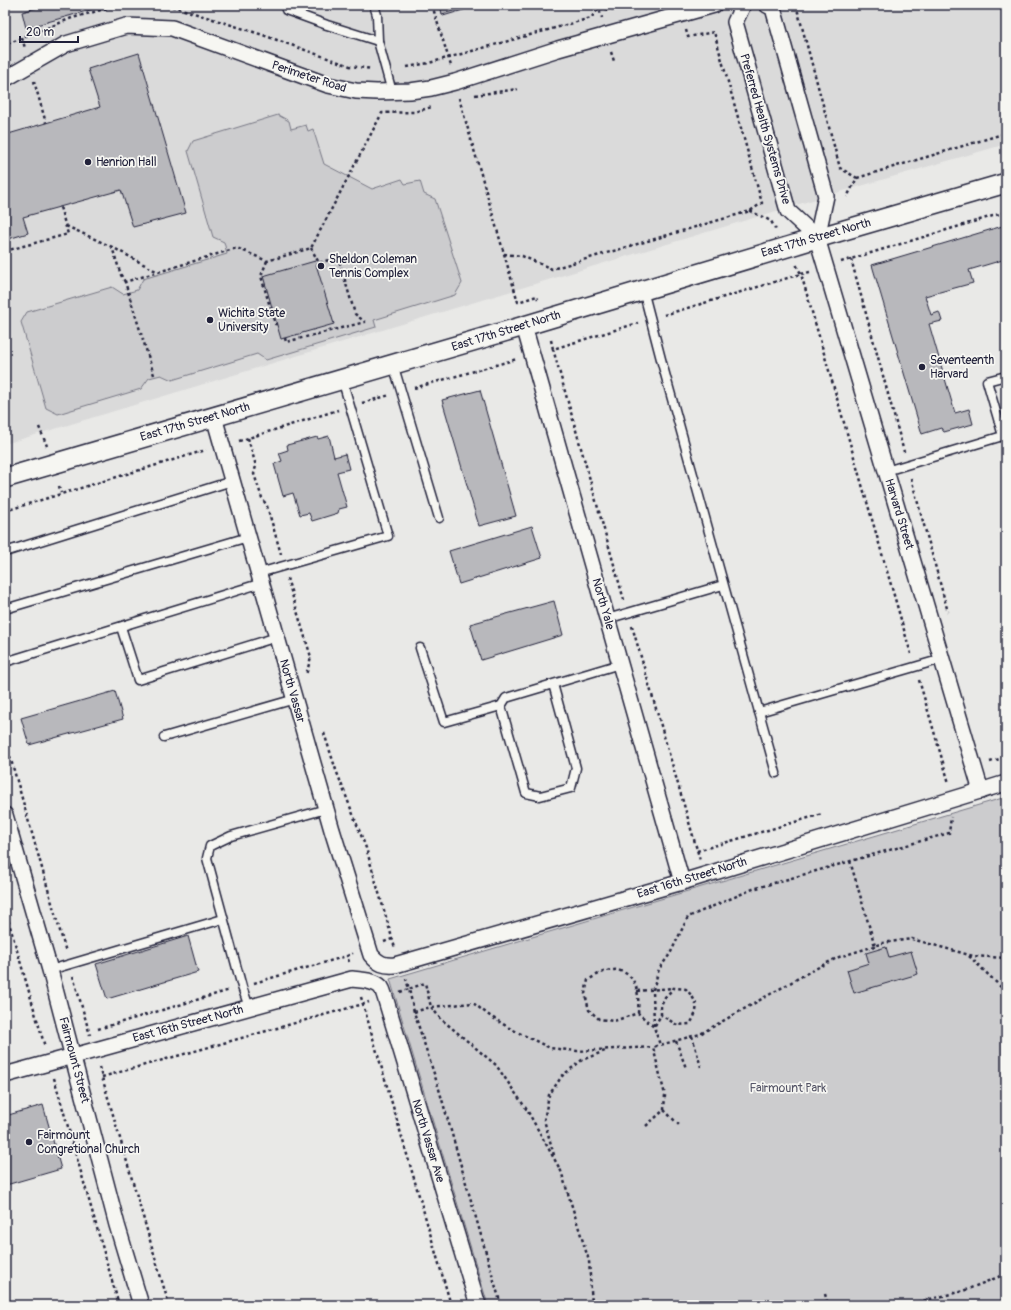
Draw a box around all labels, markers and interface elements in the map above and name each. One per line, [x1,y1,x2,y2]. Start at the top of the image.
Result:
scale bar [20,18,78,44]
text: 20 m [26,25,55,40]
street label: Preferred Health Systems Drive [736,52,794,206]
street label: Perimeter Road [270,58,348,96]
place label: Henrion Hall [96,155,157,170]
marker: Henrion Hall [83,157,93,167]
street label: East 17th Street North [760,215,873,261]
place label: Sheldon Coleman Tennis Complex [329,252,417,281]
marker: Sheldon Coleman Tennis Complex [316,261,326,271]
place label: Wichita State University [218,306,285,335]
street label: East 17th Street North [450,307,563,355]
marker: Wichita State University [205,315,215,325]
place label: Seventeenth Harvard [930,353,995,382]
marker: Seventeenth Harvard [917,362,927,372]
street label: East 17th Street North [139,399,252,445]
street label: Harvard Street [881,477,917,551]
street label: North Yale [589,577,618,631]
street label: North Vassar [276,658,308,725]
street label: East 16th Street North [635,854,749,902]
street label: East 16th Street North [131,1002,245,1046]
street label: Fairmount Street [55,1015,93,1105]
park label: Fairmount Park [750,1081,826,1096]
street label: North Vassar Ave [408,1098,448,1185]
place label: Fairmount Congretional Church [37,1128,140,1157]
marker: Fairmount Congretional Church [24,1137,34,1147]

